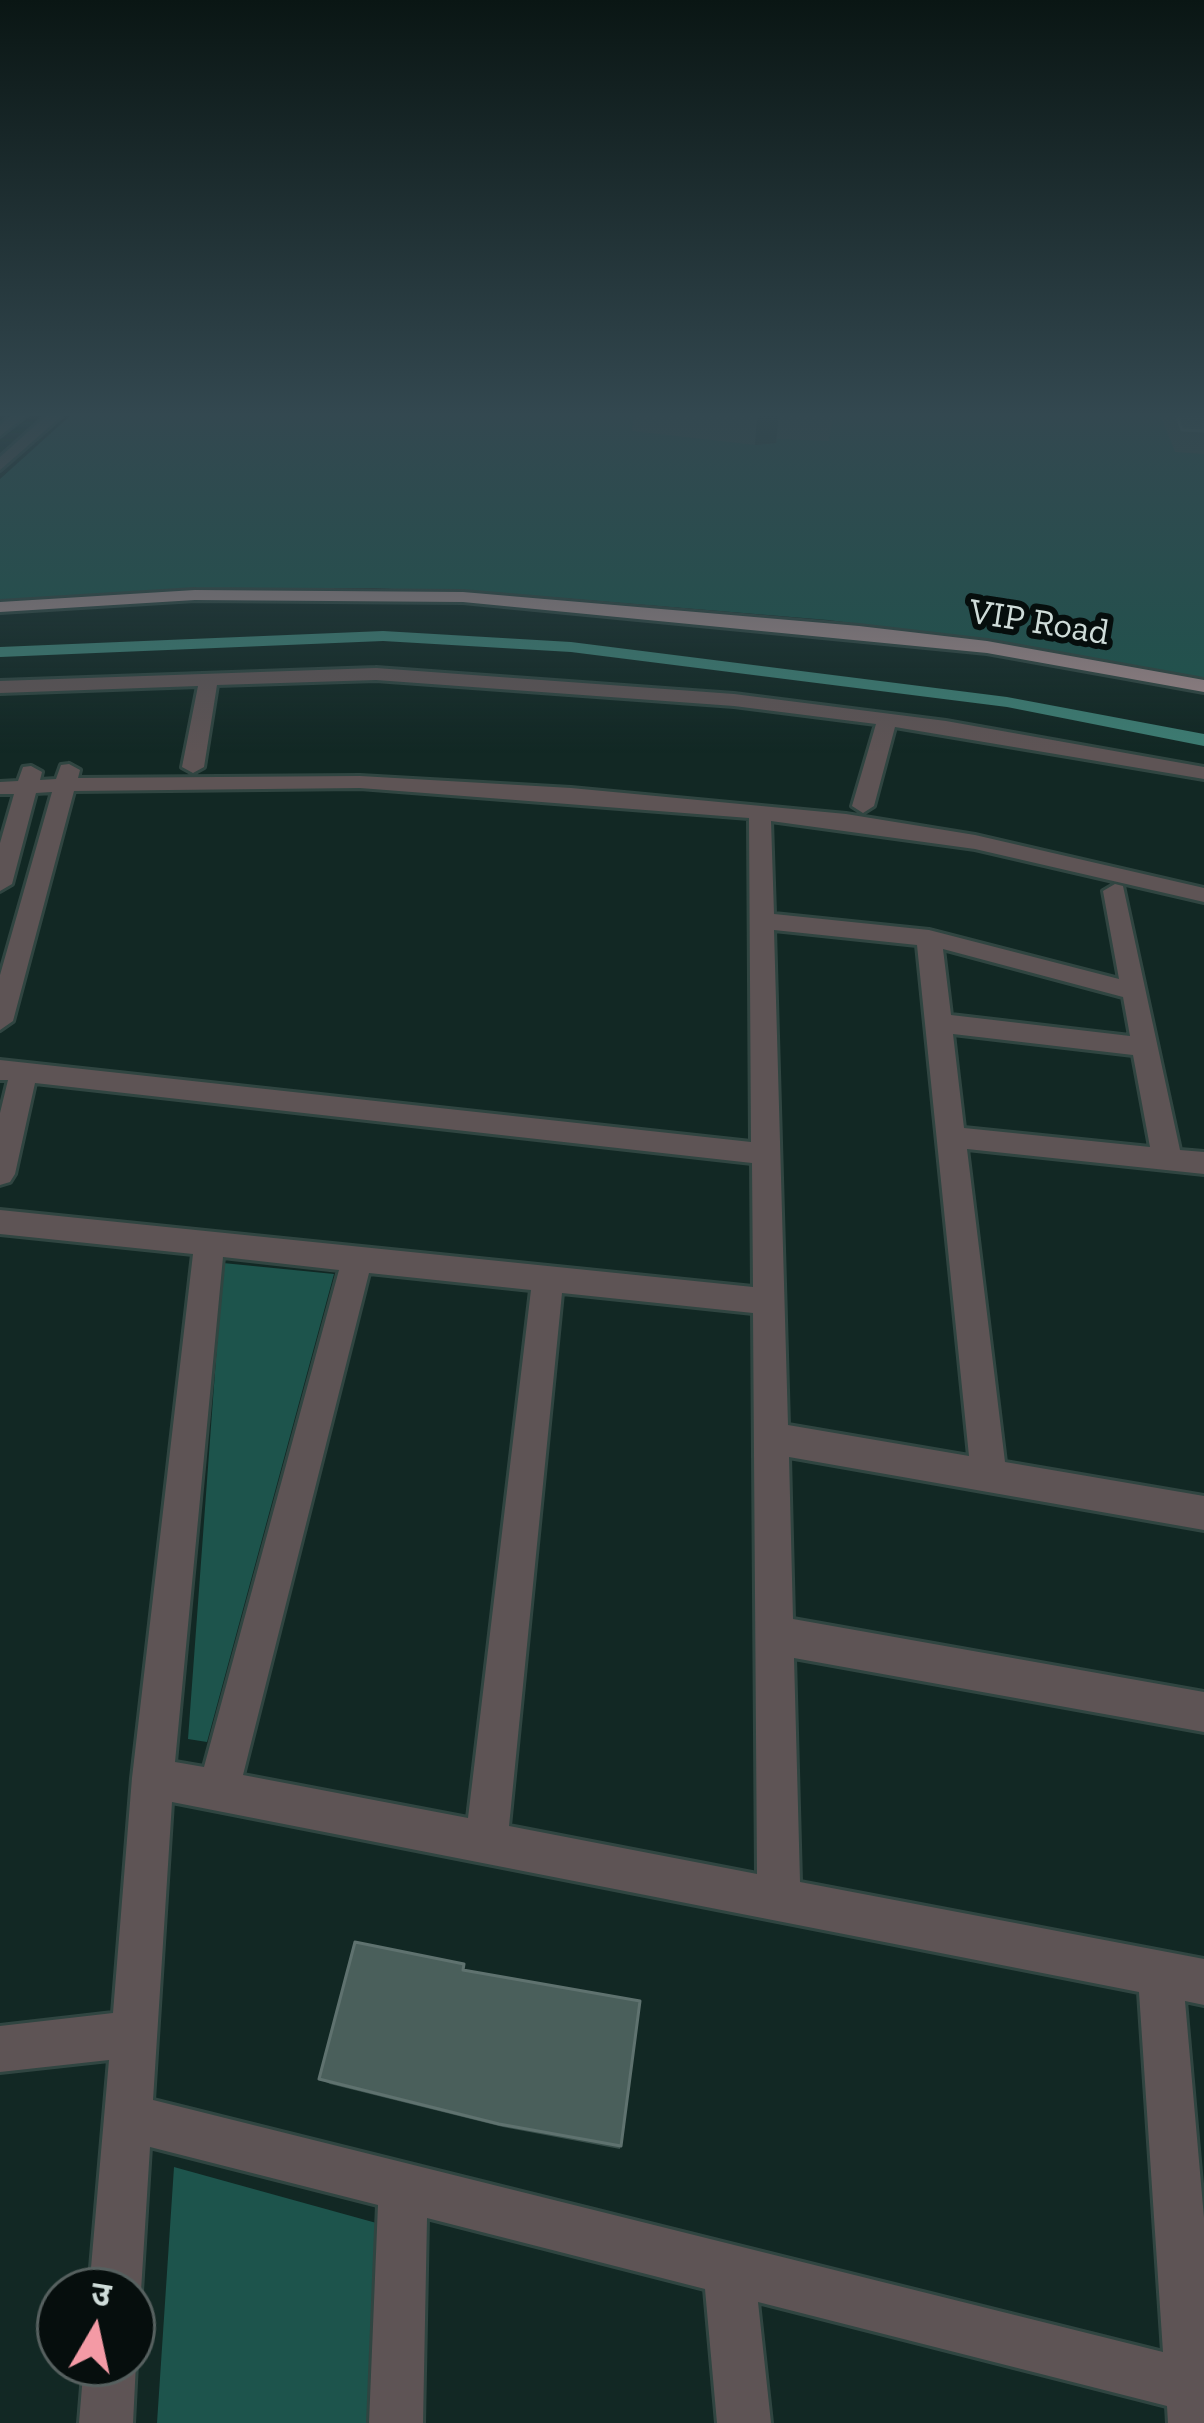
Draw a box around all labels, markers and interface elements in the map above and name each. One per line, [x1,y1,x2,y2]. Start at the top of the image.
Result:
street label: VIP Road [966,591,1112,655]
north arrow [36,2267,156,2387]
text: उ [89,2273,114,2315]

